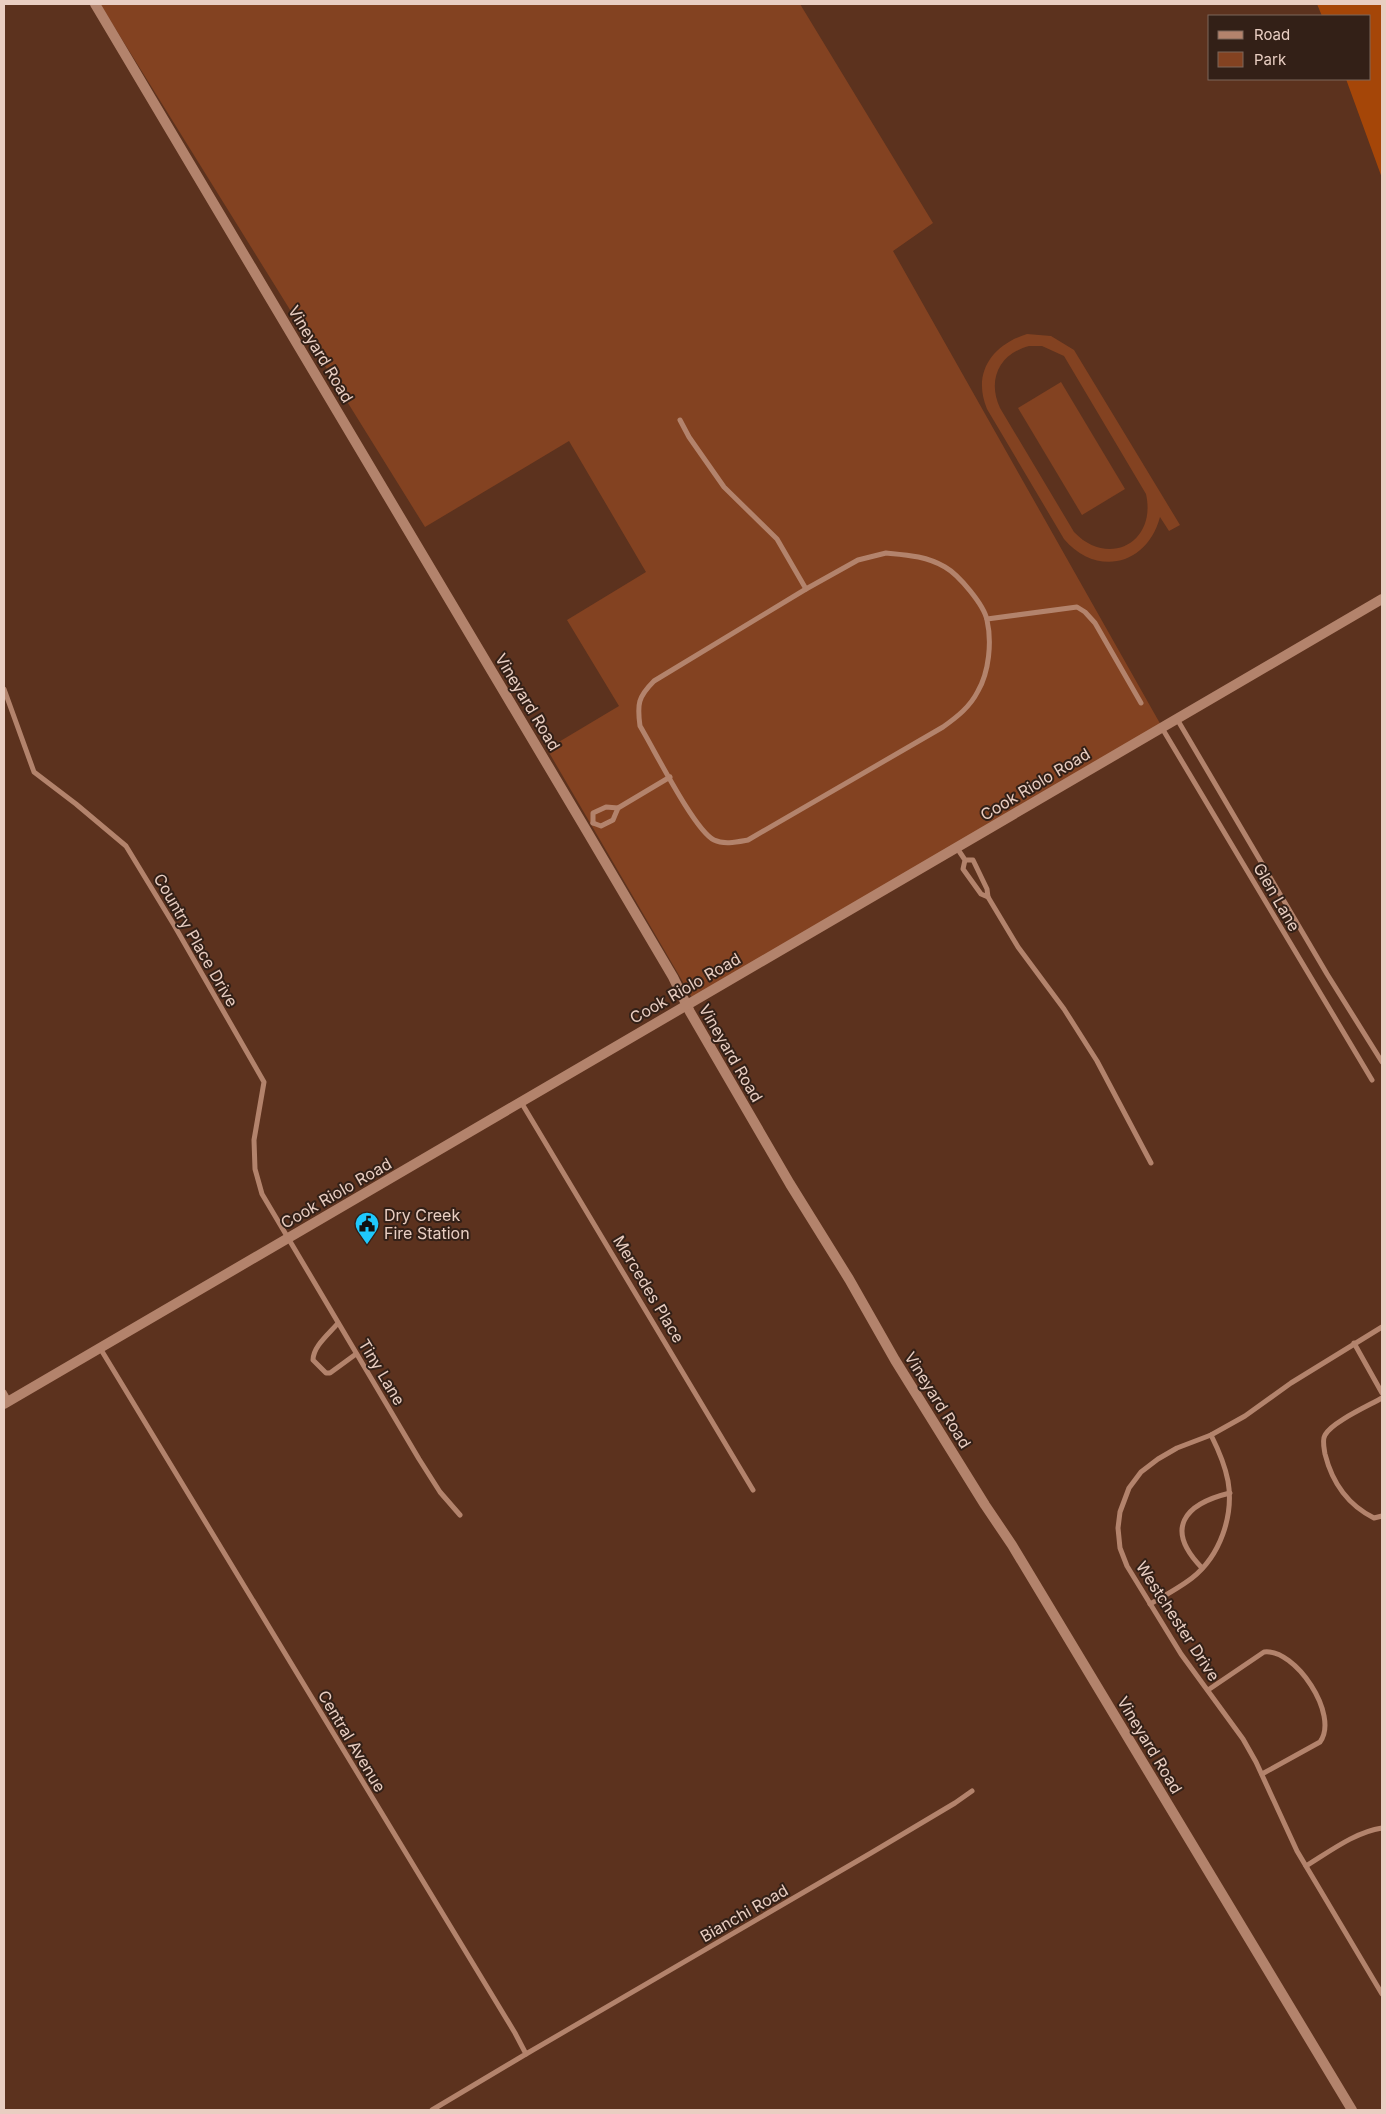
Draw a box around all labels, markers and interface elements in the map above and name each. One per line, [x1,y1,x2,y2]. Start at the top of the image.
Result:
legend [1208,15,1371,80]
text: Road [1254,25,1290,44]
text: Park [1254,50,1287,69]
street label: Vineyard Road [284,302,358,406]
street label: Vineyard Road [491,650,565,754]
street label: Cook Riolo Road [976,743,1094,825]
street label: Glen Lane [1249,859,1305,935]
street label: Country Place Drive [150,870,242,1010]
street label: Cook Riolo Road [626,948,744,1028]
street label: Vineyard Road [695,1000,767,1106]
street label: Cook Riolo Road [277,1153,395,1233]
place label: Dry Creek Fire Station [384,1205,470,1243]
public building icon: Dry Creek Fire Station [354,1211,380,1245]
street label: Mercedes Place [609,1232,689,1346]
street label: Tiny Lane [354,1335,410,1409]
street label: Vineyard Road [900,1348,976,1452]
street label: Westchester Drive [1132,1557,1224,1685]
street label: Central Avenue [314,1686,390,1796]
street label: Vineyard Road [1113,1693,1187,1797]
street label: Bianchi Road [696,1880,792,1946]

